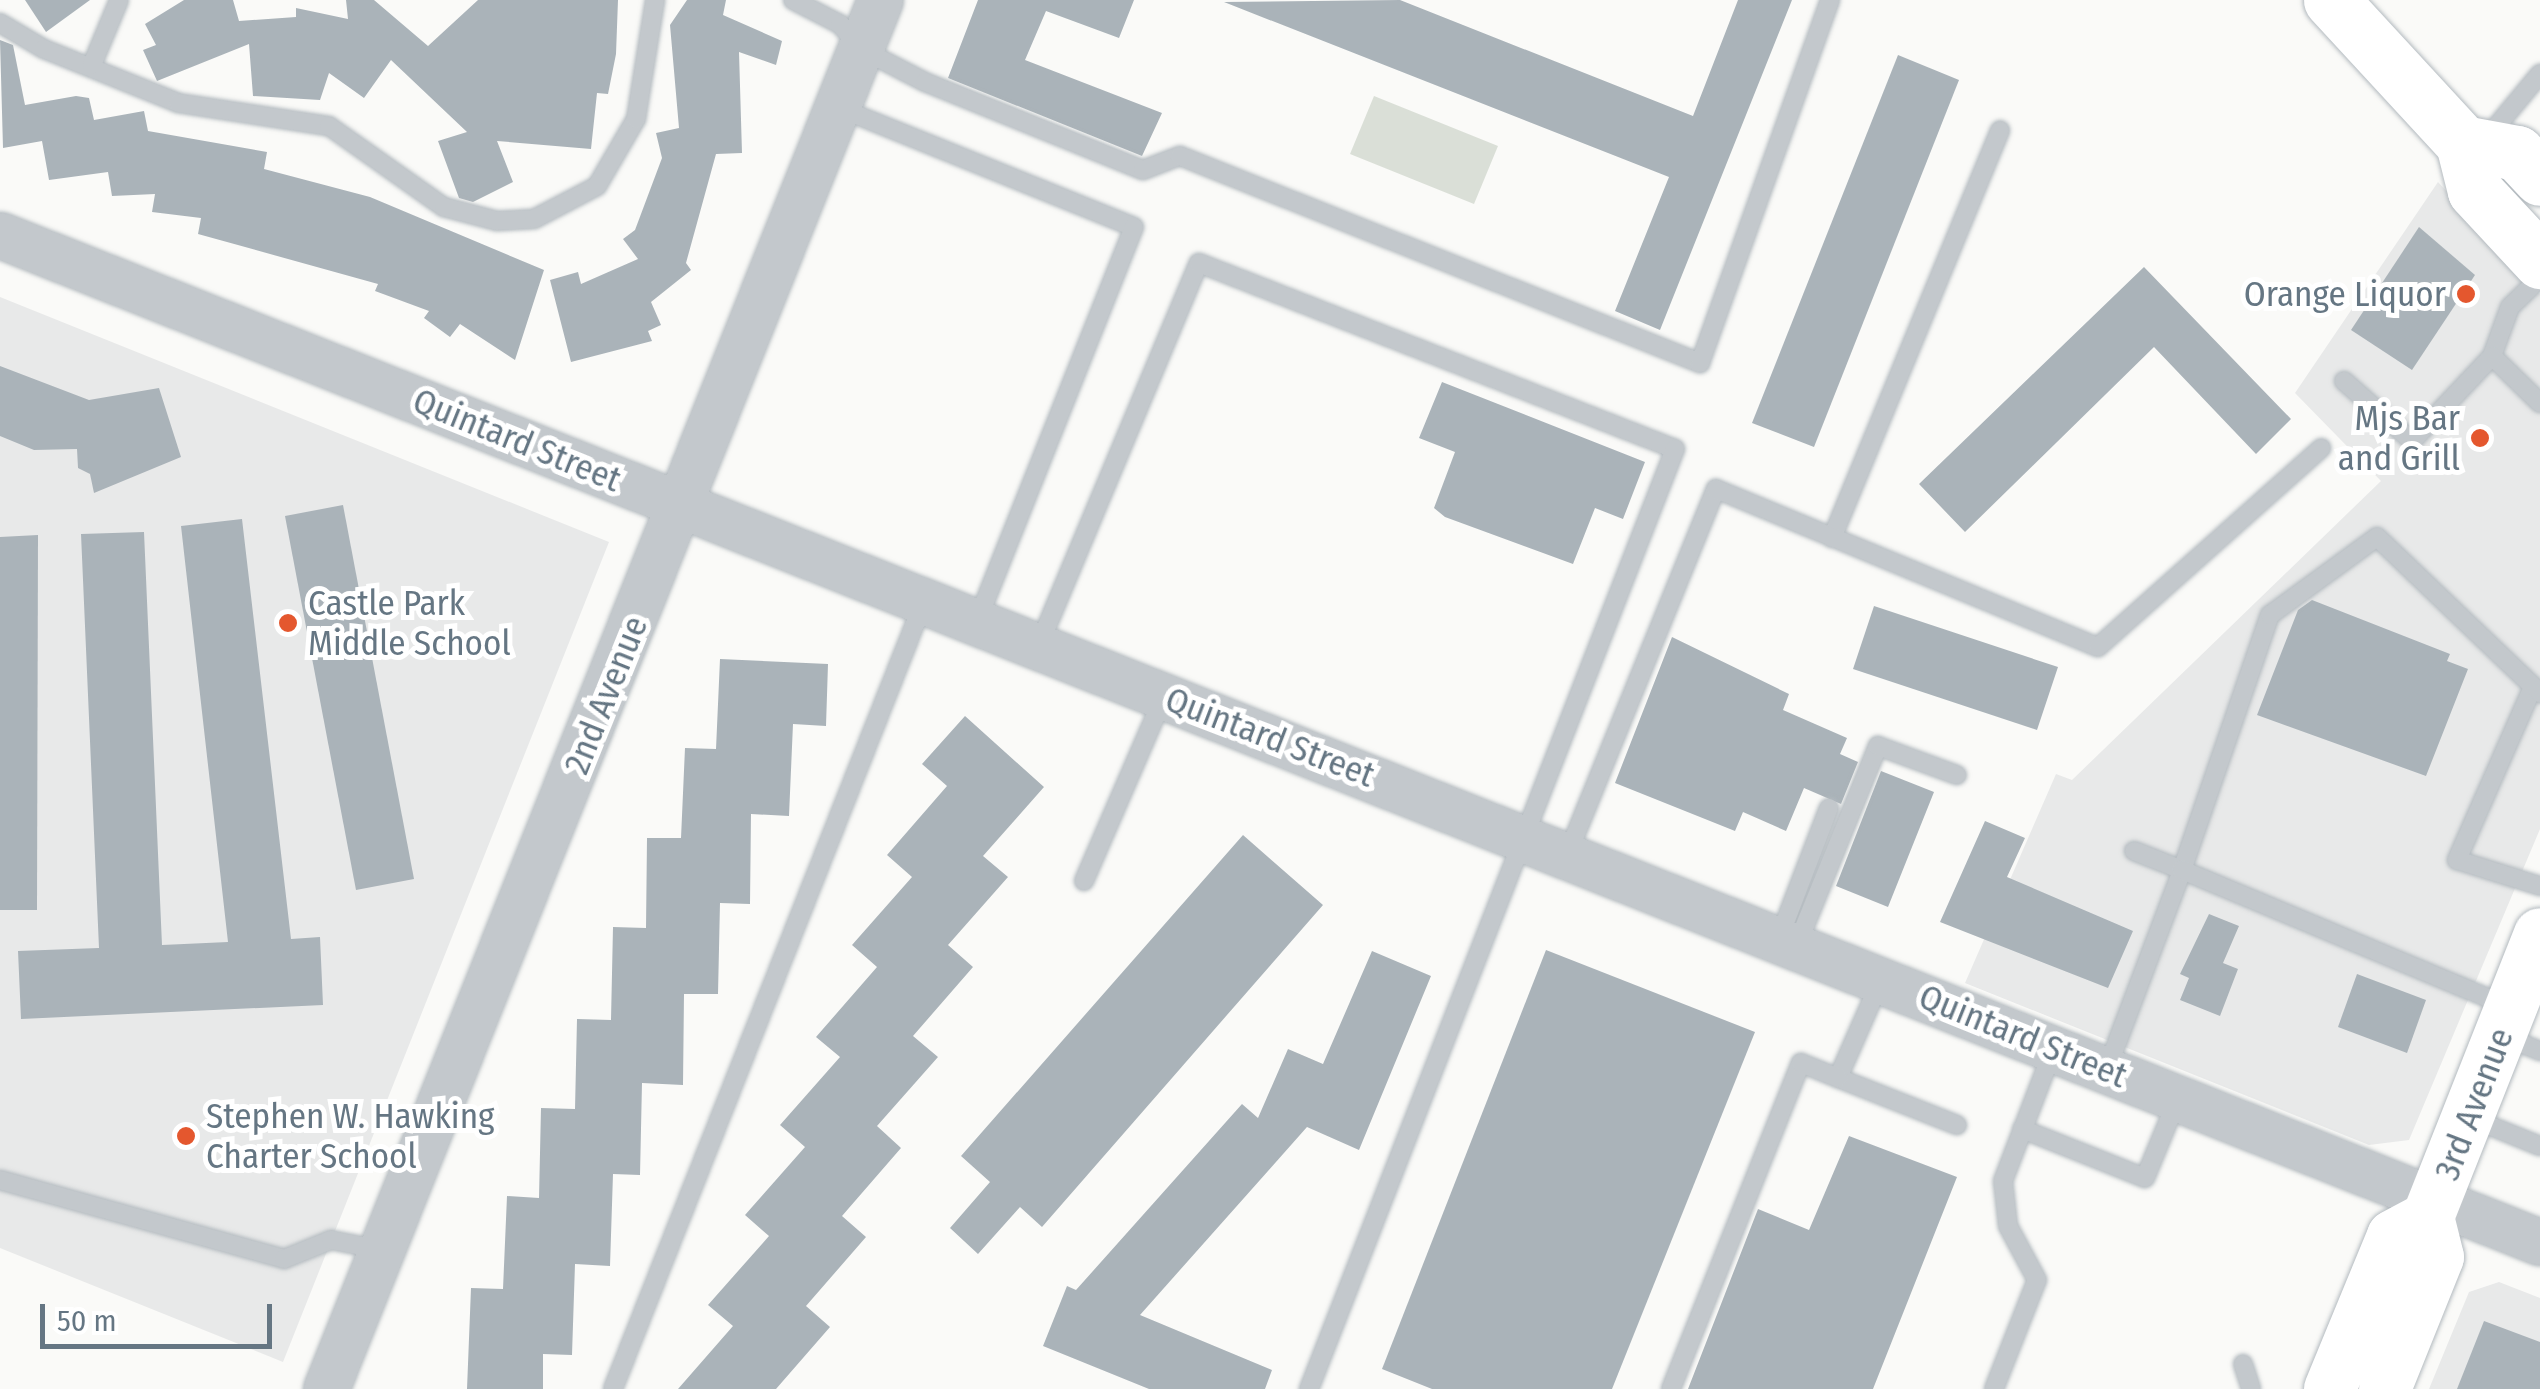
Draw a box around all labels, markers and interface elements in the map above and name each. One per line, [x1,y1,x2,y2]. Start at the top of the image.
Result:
place label: Orange Liquor [2244,273,2446,315]
marker: Orange Liquor [2455,283,2477,305]
street label: Quintard Street [407,379,627,501]
place label: Mjs Bar and Grill [2338,397,2460,479]
marker: Mjs Bar and Grill [2469,427,2491,449]
place label: Castle Park Middle School [308,582,511,664]
street label: 2nd Avenue [555,610,657,780]
marker: Castle Park Middle School [277,612,299,634]
street label: Quintard Street [1160,678,1380,796]
street label: Quintard Street [1913,975,2133,1097]
street label: 3rd Avenue [2426,1022,2522,1186]
place label: Stephen W. Hawking Charter School [206,1095,495,1177]
marker: Stephen W. Hawking Charter School [175,1125,197,1147]
scale bar [45,1284,278,1346]
text: 50 m [57,1303,117,1339]

